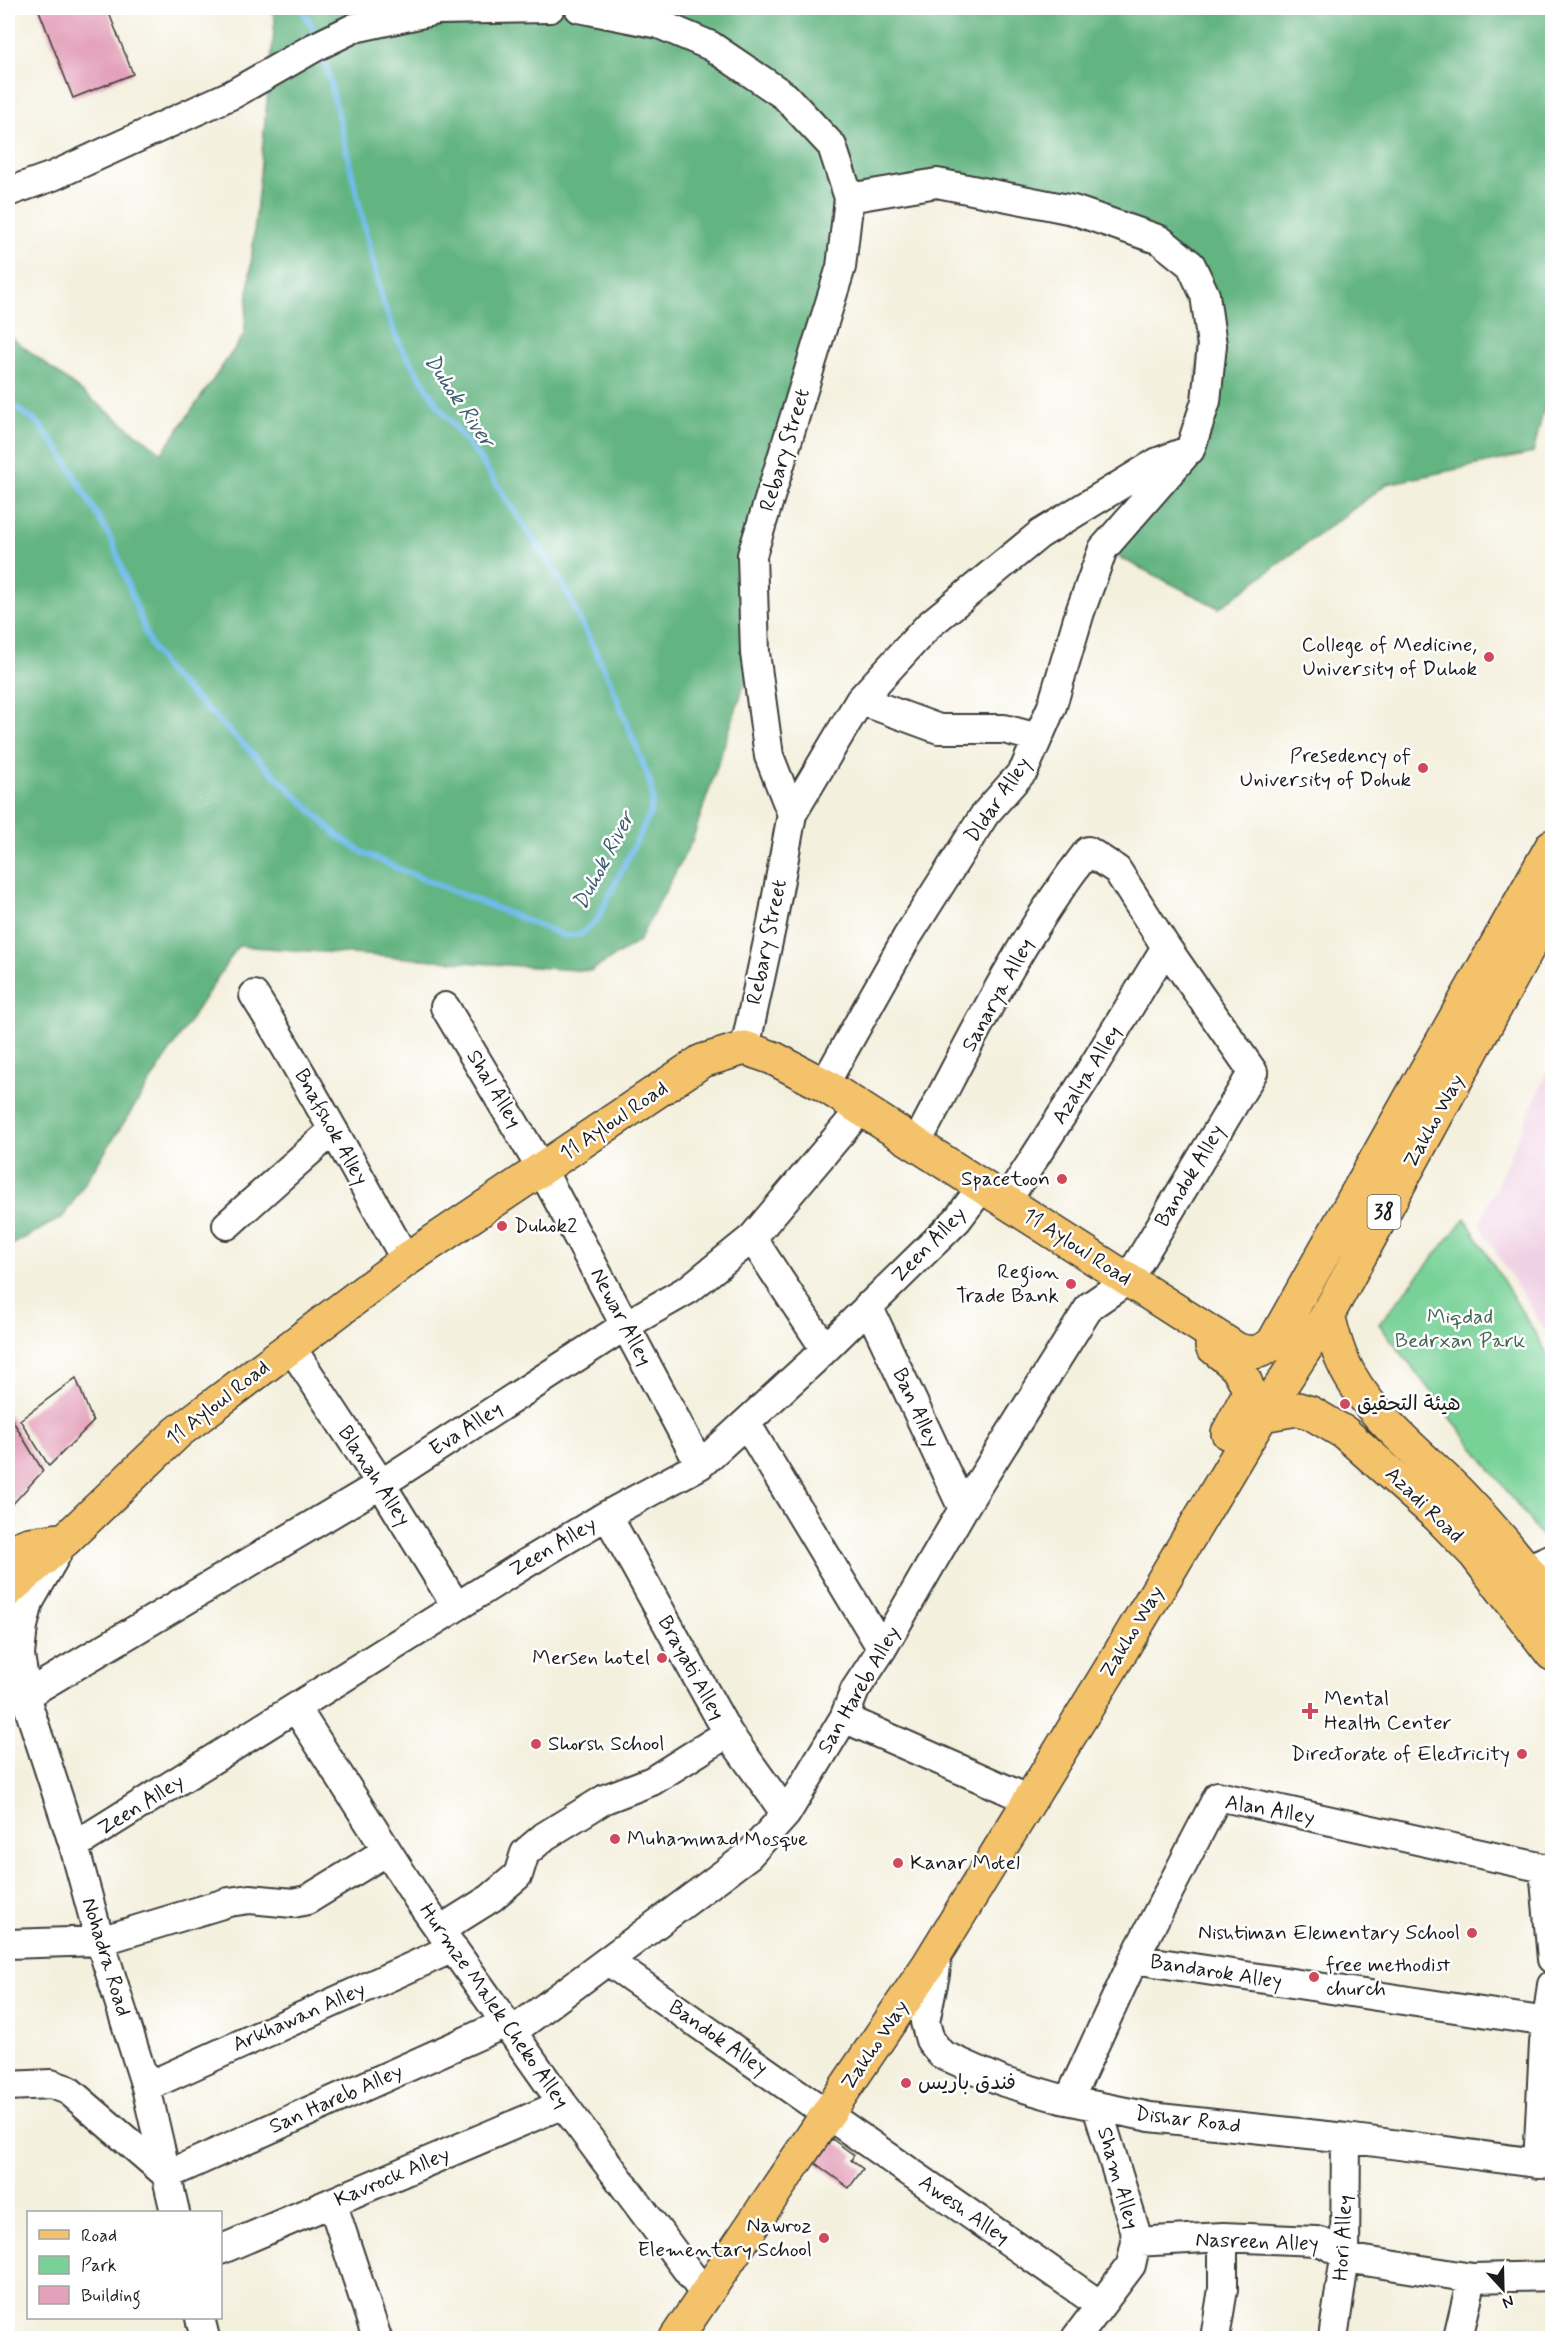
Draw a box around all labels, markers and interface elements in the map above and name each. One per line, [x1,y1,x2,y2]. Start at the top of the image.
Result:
water label: Duhok River [417,349,502,456]
street label: Rebary Street [753,385,817,515]
place label: College of Medicine, University of Duhok [1301,631,1477,683]
marker: College of Medicine, University of Duhok [1482,650,1496,664]
place label: Presedency of University of Dohuk [1240,742,1411,794]
street label: Dldar Alley [958,752,1038,848]
marker: Presedency of University of Dohuk [1416,761,1430,775]
water label: Duhok River [566,805,643,915]
street label: Rebary Street [740,877,794,1007]
street label: Sanarya Alley [955,933,1041,1057]
street label: Azalya Alley [1046,1020,1128,1130]
street label: Shal Alley [460,1045,528,1133]
street label: Bnafshok Alley [287,1064,375,1190]
street label: Zakho Way [1397,1069,1471,1173]
street label: 11 Ayloul Road [555,1075,673,1167]
street label: Bandok Alley [1148,1120,1232,1232]
place label: Spacetoon [961,1165,1050,1193]
marker: Spacetoon [1055,1172,1069,1186]
road number: 38 [1368,1195,1400,1229]
street label: Zeen Alley [885,1201,973,1289]
street label: 11 Ayloul Road [1017,1201,1137,1293]
place label: Duhok2 [514,1212,577,1240]
marker: Duhok2 [495,1219,509,1233]
place label: Region Trade Bank [956,1258,1060,1310]
street label: Newar Alley [583,1263,659,1371]
marker: Region Trade Bank [1064,1277,1078,1291]
park label: Miqdad Bedrxan Park [1395,1303,1525,1355]
street label: 11 Ayloul Road [160,1354,276,1452]
street label: Ban Alley [885,1364,947,1452]
place label: هيئة التحقيق [1357,1390,1461,1418]
street label: Eva Alley [424,1395,508,1463]
marker: هيئة التحقيق [1338,1397,1352,1411]
street label: Blanah Alley [331,1420,417,1532]
street label: Azadi Road [1379,1461,1469,1549]
street label: Zeen Alley [504,1510,602,1584]
street label: Zakho Way [1093,1581,1171,1683]
street label: Brayati Alley [651,1611,731,1725]
street label: San Hareb Alley [811,1621,907,1759]
place label: Mersen hotel [532,1644,650,1672]
marker: Mersen hotel [655,1651,669,1665]
place label: Mental Health Center [1324,1685,1452,1737]
marker: Mental Health Center [1301,1702,1319,1720]
place label: Shorsh School [548,1730,665,1758]
marker: Shorsh School [529,1737,543,1751]
place label: Directorate of Electricity [1291,1740,1510,1768]
marker: Directorate of Electricity [1515,1747,1529,1761]
street label: Zeen Alley [93,1768,189,1842]
street label: Alan Alley [1223,1788,1317,1832]
place label: Muhammad Mosque [627,1825,808,1853]
marker: Muhammad Mosque [608,1832,622,1846]
place label: Kanar Motel [910,1849,1020,1877]
marker: Kanar Motel [891,1856,905,1870]
street label: Nohadra Road [75,1894,137,2020]
street label: Hurmze Malek Cheko Alley [413,1898,575,2114]
place label: Nishtiman Elementary School [1198,1919,1460,1947]
marker: Nishtiman Elementary School [1465,1926,1479,1940]
street label: Bandarok Alley [1148,1948,1284,1996]
place label: free methodist church [1326,1951,1451,2003]
marker: free methodist church [1307,1970,1321,1984]
street label: Arkhawan Alley [228,1975,370,2059]
street label: Bandok Alley [663,1994,773,2082]
street label: Zakho Way [835,1994,915,2096]
street label: San Hareb Alley [265,2057,407,2141]
place label: فندق باريس [918,2069,1016,2097]
marker: فندق باريس [899,2076,913,2090]
street label: Dishar Road [1134,2100,1242,2140]
street label: Sham Alley [1090,2124,1146,2232]
street label: Kavrock Alley [330,2140,454,2214]
street label: Awesh Alley [913,2168,1015,2252]
street label: Hori Alley [1327,2194,1359,2282]
legend [27,2211,222,2319]
place label: Nawroz Elementary School [637,2212,812,2264]
text: Road [81,2224,117,2248]
street label: Nasreen Alley [1195,2226,1319,2258]
marker: Nawroz Elementary School [817,2231,831,2245]
text: Park [81,2254,117,2278]
north arrow [1473,2259,1533,2319]
text: Building [81,2284,141,2310]
text: N [1499,2290,1517,2313]

